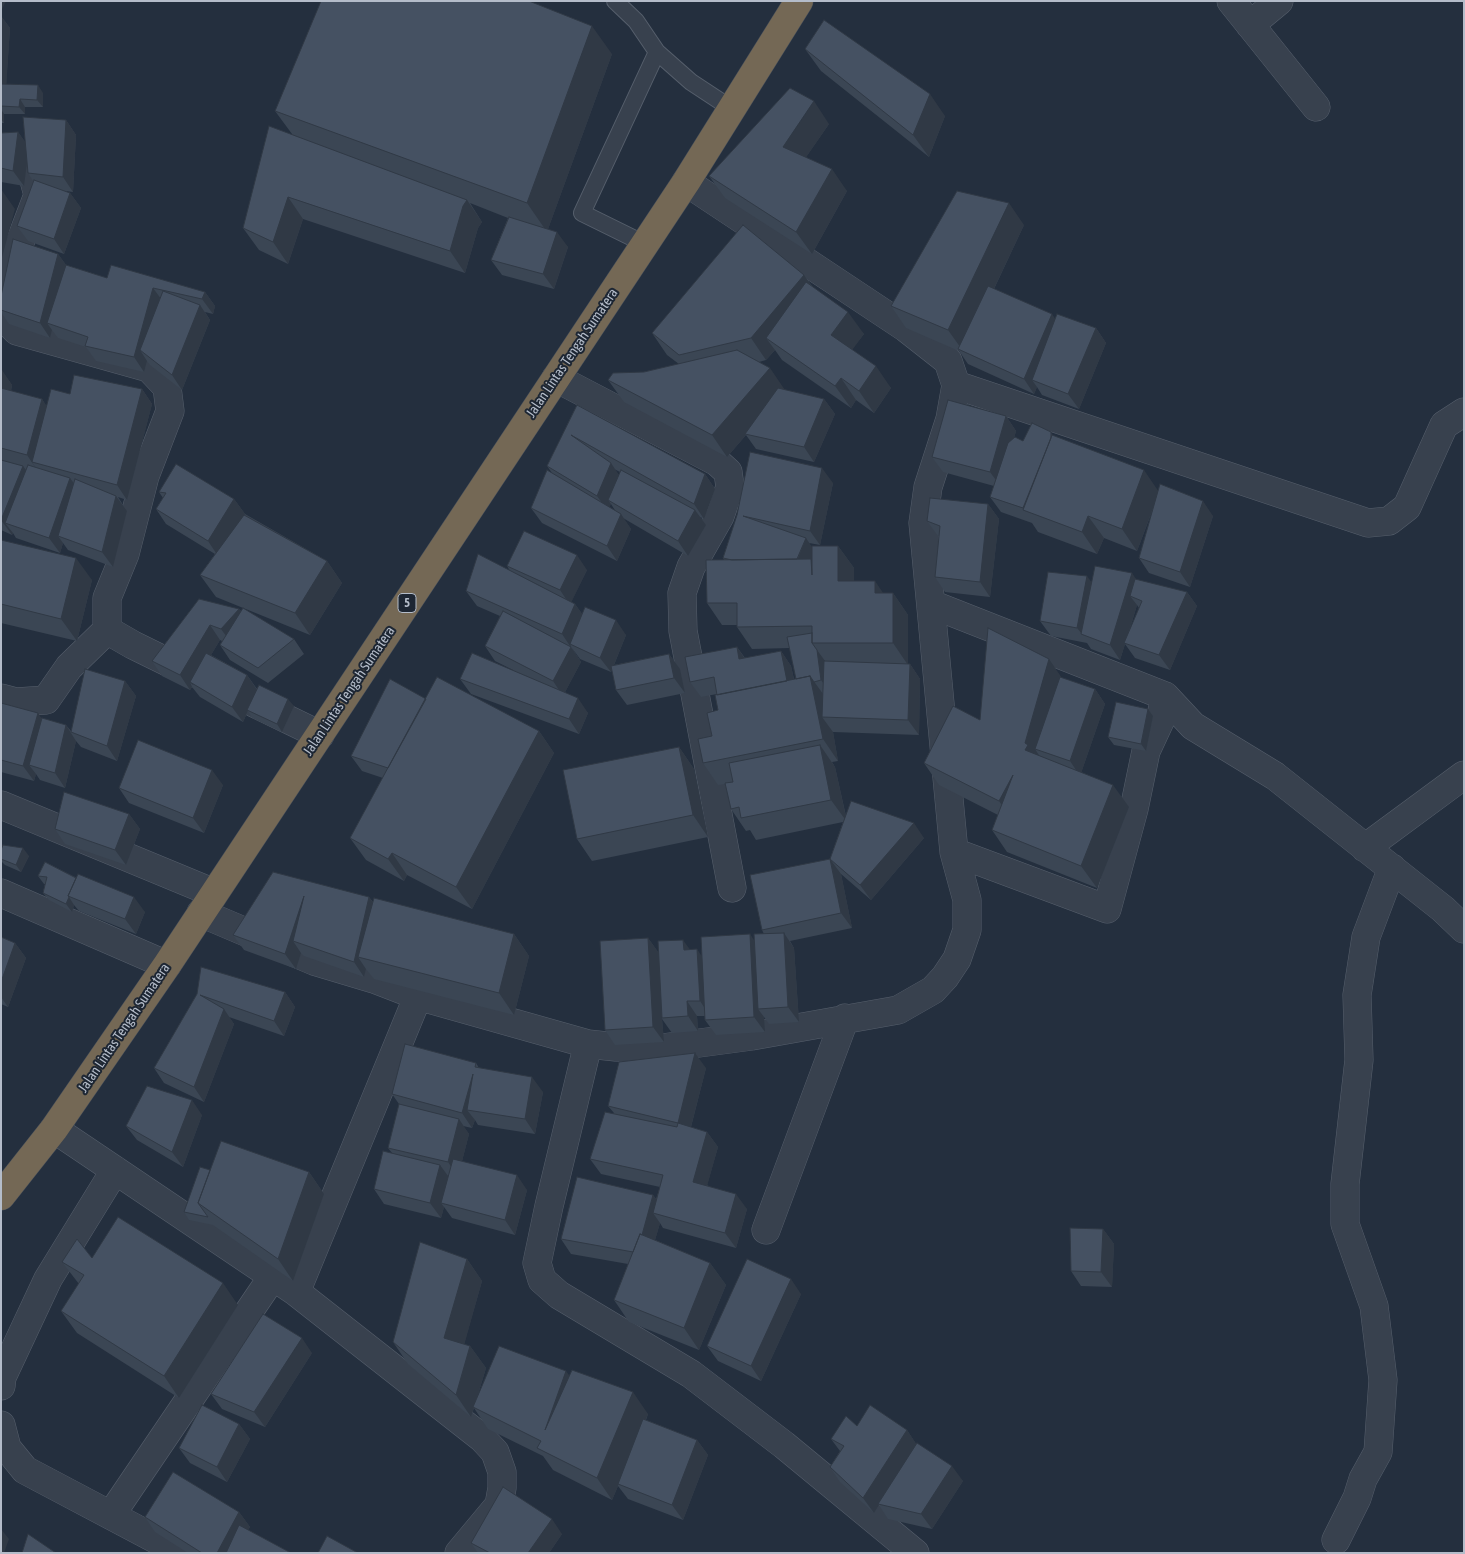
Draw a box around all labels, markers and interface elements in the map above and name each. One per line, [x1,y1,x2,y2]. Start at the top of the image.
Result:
street label: Jalan Lintas Tengah Sumatera [523,285,621,421]
road number: 5 [398,594,416,612]
street label: Jalan Lintas Tengah Sumatera [300,623,398,759]
street label: Jalan Lintas Tengah Sumatera [75,960,173,1096]

